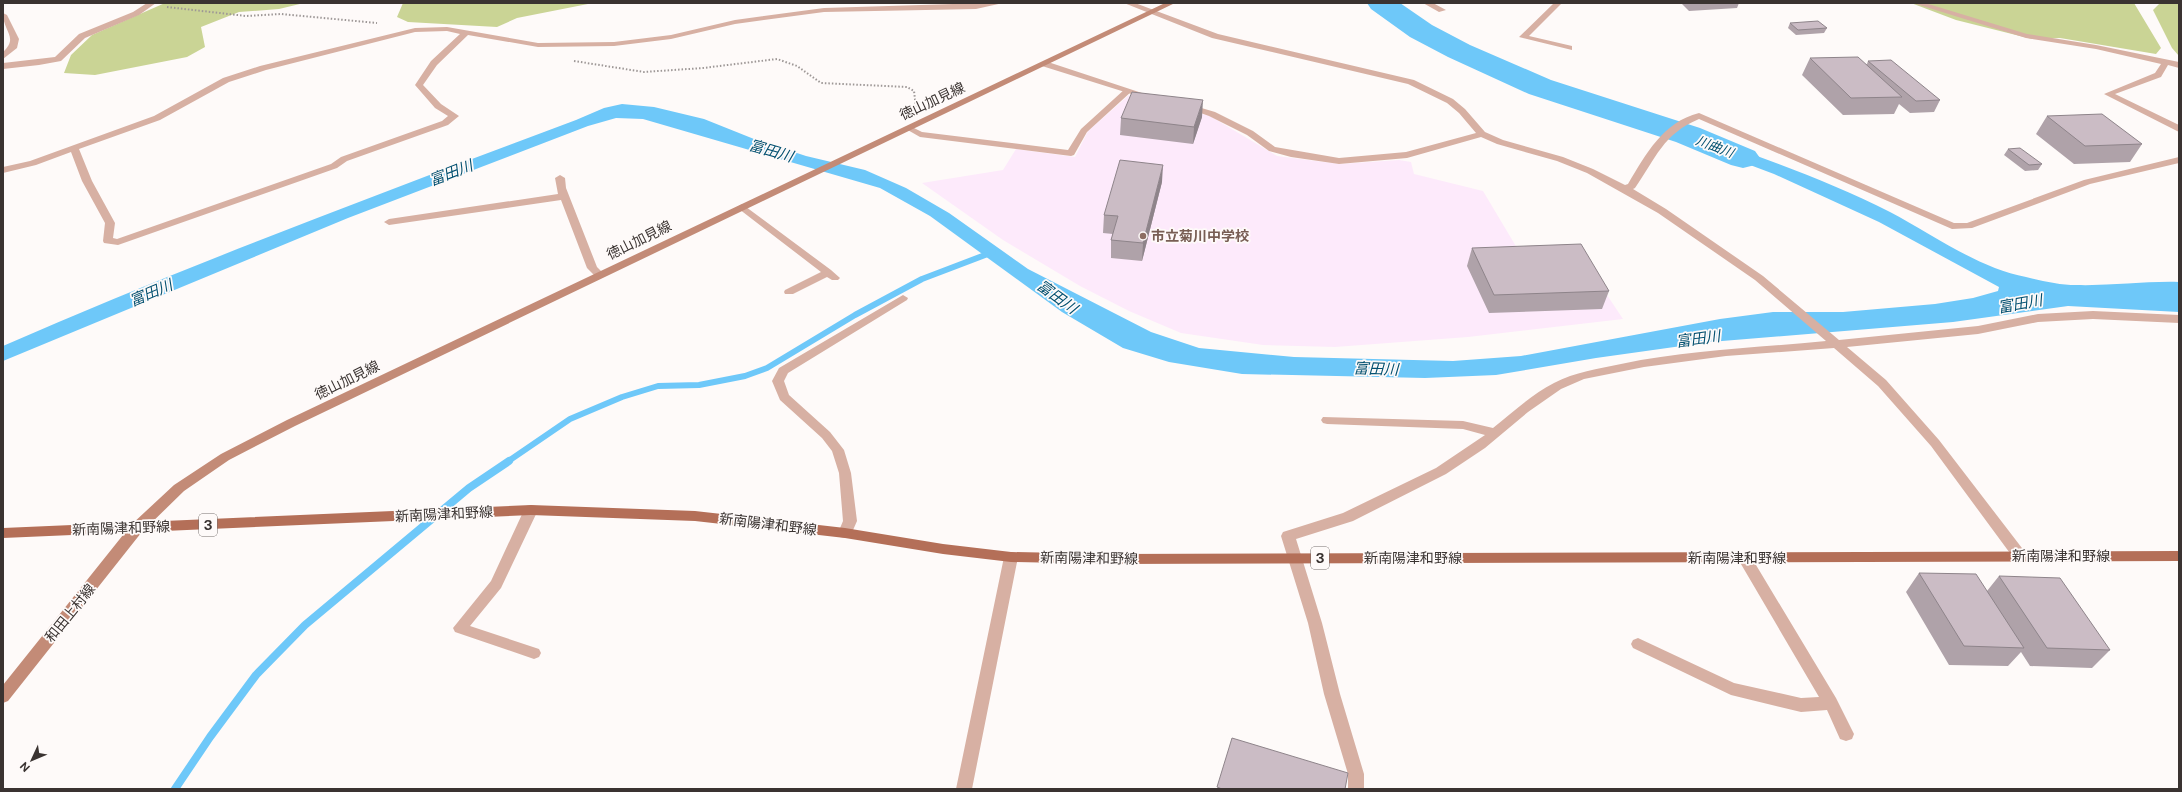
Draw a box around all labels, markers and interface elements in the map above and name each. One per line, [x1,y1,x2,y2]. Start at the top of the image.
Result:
street label: 徳山加見線 [897,79,967,123]
water label: 川曲川 [1694,132,1738,161]
water label: 富田川 [747,136,797,165]
water label: 富田川 [427,156,477,189]
street label: 徳山加見線 [604,217,674,263]
place label: 市立菊川中学校 [1151,228,1249,244]
marker: 市立菊川中学校 [1138,231,1148,241]
water label: 富田川 [127,275,177,309]
water label: 富田川 [1034,276,1082,318]
water label: 富田川 [1996,291,2046,316]
water label: 富田川 [1674,327,1723,350]
street label: 徳山加見線 [312,357,382,403]
water label: 富田川 [1353,359,1401,378]
street label: 新南陽津和野線 [395,503,493,525]
street label: 新南陽津和野線 [718,510,818,538]
road number: 3 [199,514,217,536]
street label: 新南陽津和野線 [72,518,170,538]
road number: 3 [1311,547,1329,569]
street label: 新南陽津和野線 [2012,548,2110,564]
street label: 新南陽津和野線 [1040,549,1138,567]
street label: 新南陽津和野線 [1364,550,1462,566]
street label: 新南陽津和野線 [1688,550,1786,566]
street label: 和田上村線 [42,581,98,645]
north arrow [12,740,52,780]
text: N [18,760,32,774]

